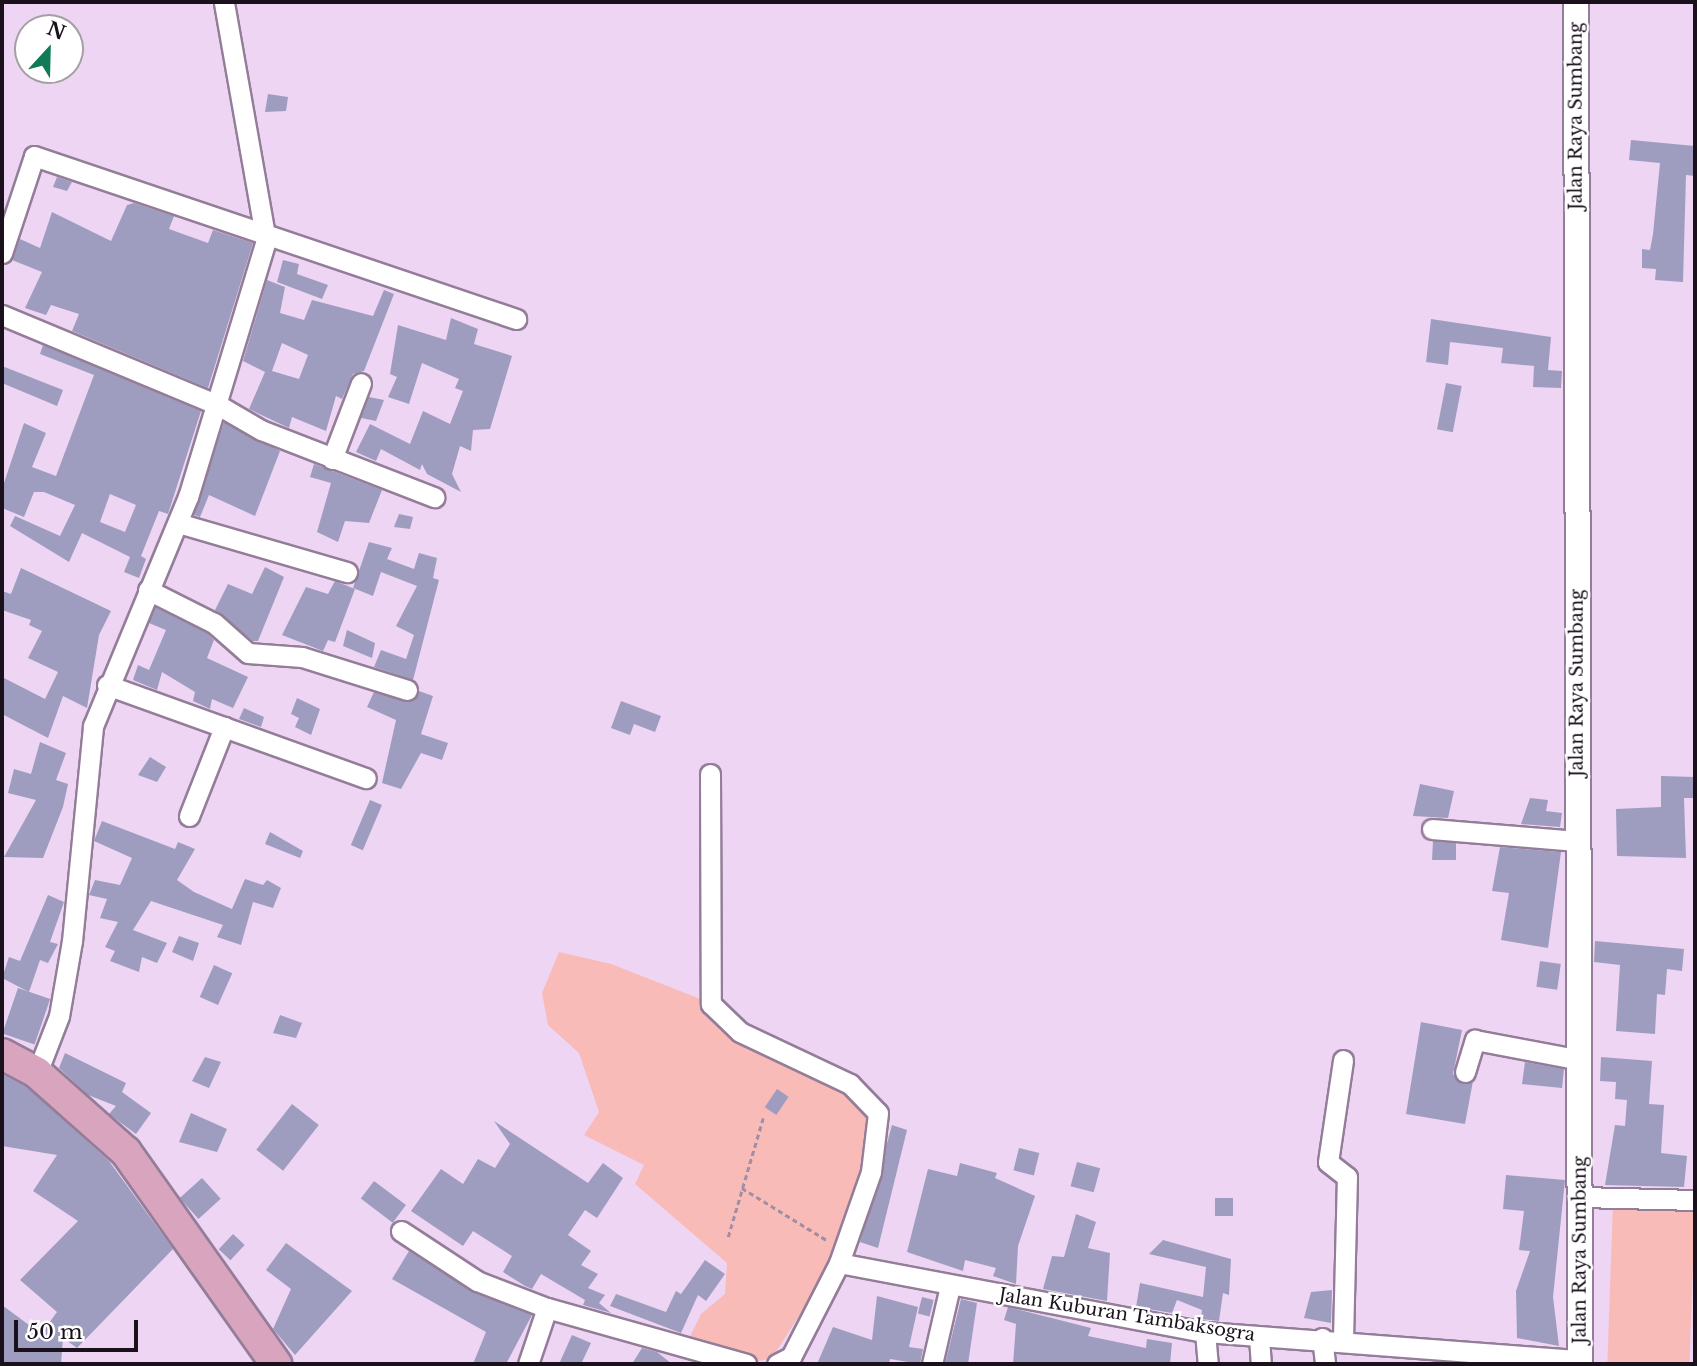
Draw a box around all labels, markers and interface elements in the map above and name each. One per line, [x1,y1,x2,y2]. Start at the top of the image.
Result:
north arrow [14,14,84,84]
text: N [44,17,69,45]
street label: Jalan Raya Sumbang [1565,22,1587,210]
street label: Jalan Raya Sumbang [1566,589,1588,777]
street label: Jalan Raya Sumbang [1569,1156,1591,1344]
street label: Jalan Kuburan Tambaksogra [997,1284,1257,1346]
scale bar [18,1306,142,1350]
text: 50 m [27,1319,82,1345]

